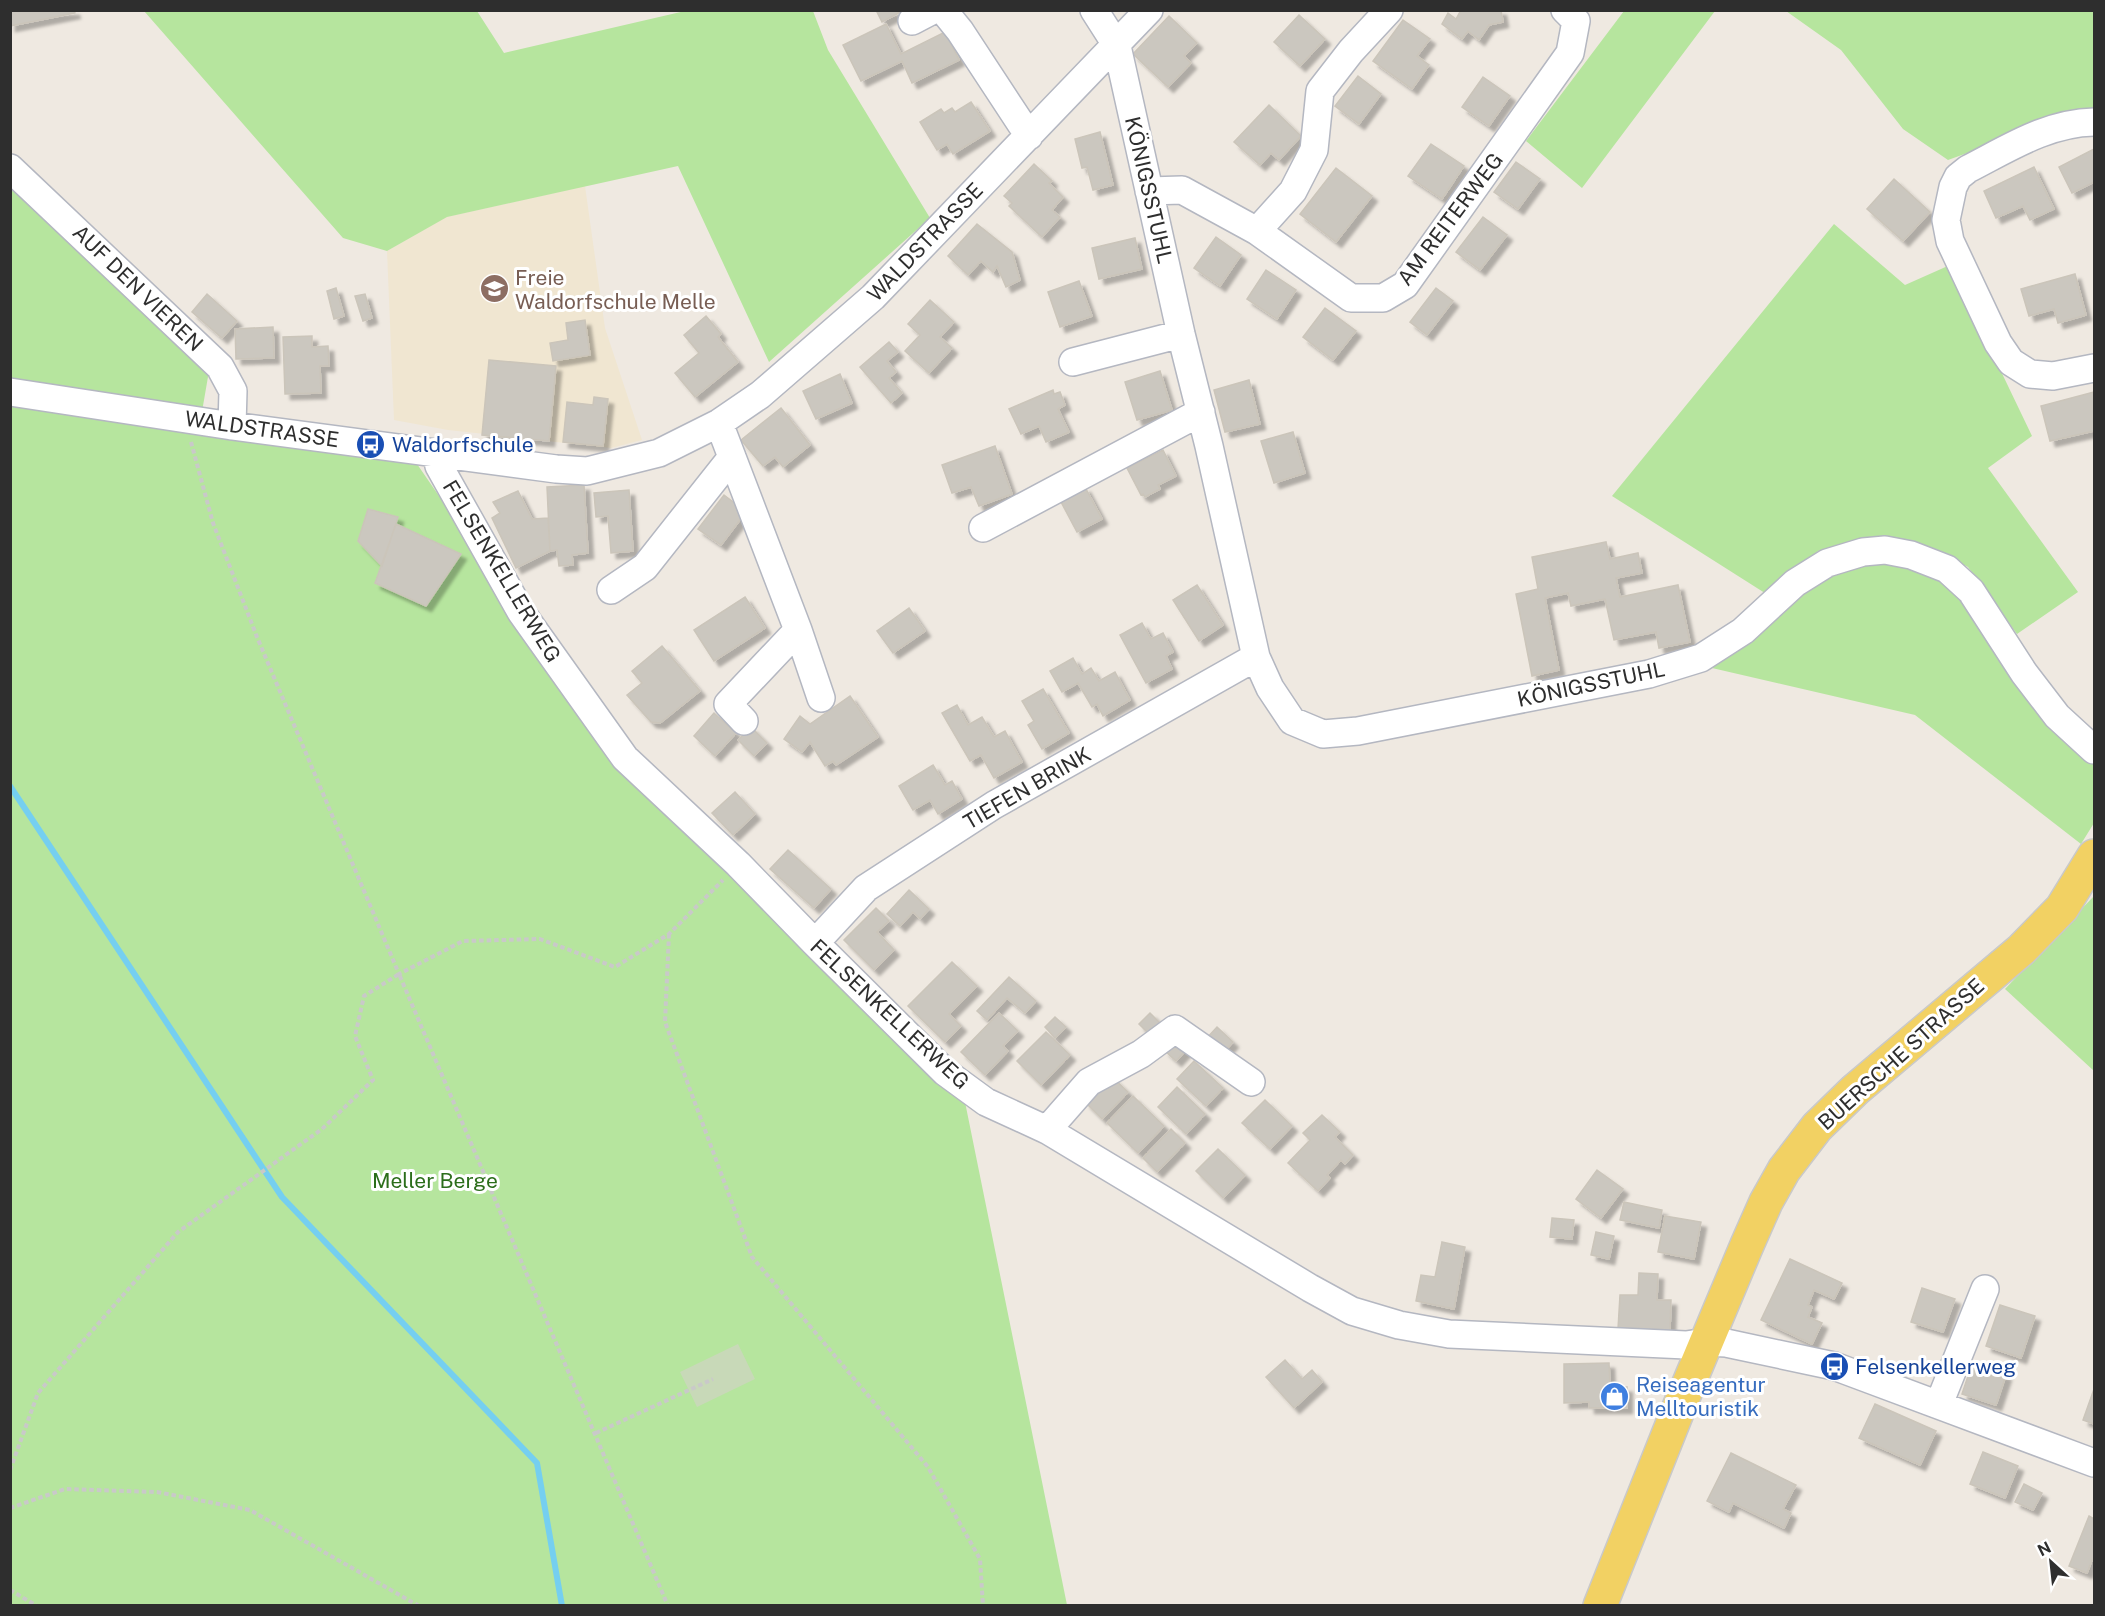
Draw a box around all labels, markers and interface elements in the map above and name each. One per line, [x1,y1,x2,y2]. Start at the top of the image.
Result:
street label: KÖNIGSSTUHL [1120,114,1178,266]
street label: AM REITERWEG [1392,148,1508,290]
street label: WALDSTRASSE [862,177,988,307]
street label: AUF DEN VIEREN [68,220,208,356]
place label: Freie Waldorfschule Melle [515,265,716,314]
school or university icon: Freie Waldorfschule Melle [478,273,510,305]
street label: WALDSTRASSE [183,406,341,452]
bus stop icon: Waldorfschule [355,428,387,460]
place label: Waldorfschule [392,432,534,457]
street label: FELSENKELLERWEG [438,475,566,667]
street label: KÖNIGSSTUHL [1515,656,1667,712]
street label: TIEFEN BRINK [959,742,1095,834]
street label: FELSENKELLERWEG [805,934,975,1094]
street label: BUERSCHE STRASSE [1813,973,1989,1135]
park label: Meller Berge [372,1168,498,1193]
bus stop icon: Felsenkellerweg [1818,1350,1850,1382]
place label: Felsenkellerweg [1855,1354,2016,1379]
place label: Reiseagentur Melltouristik [1636,1372,1766,1421]
shop icon: Reiseagentur Melltouristik [1599,1380,1631,1412]
north arrow [2021,1532,2081,1592]
text: N [2035,1538,2054,1560]

